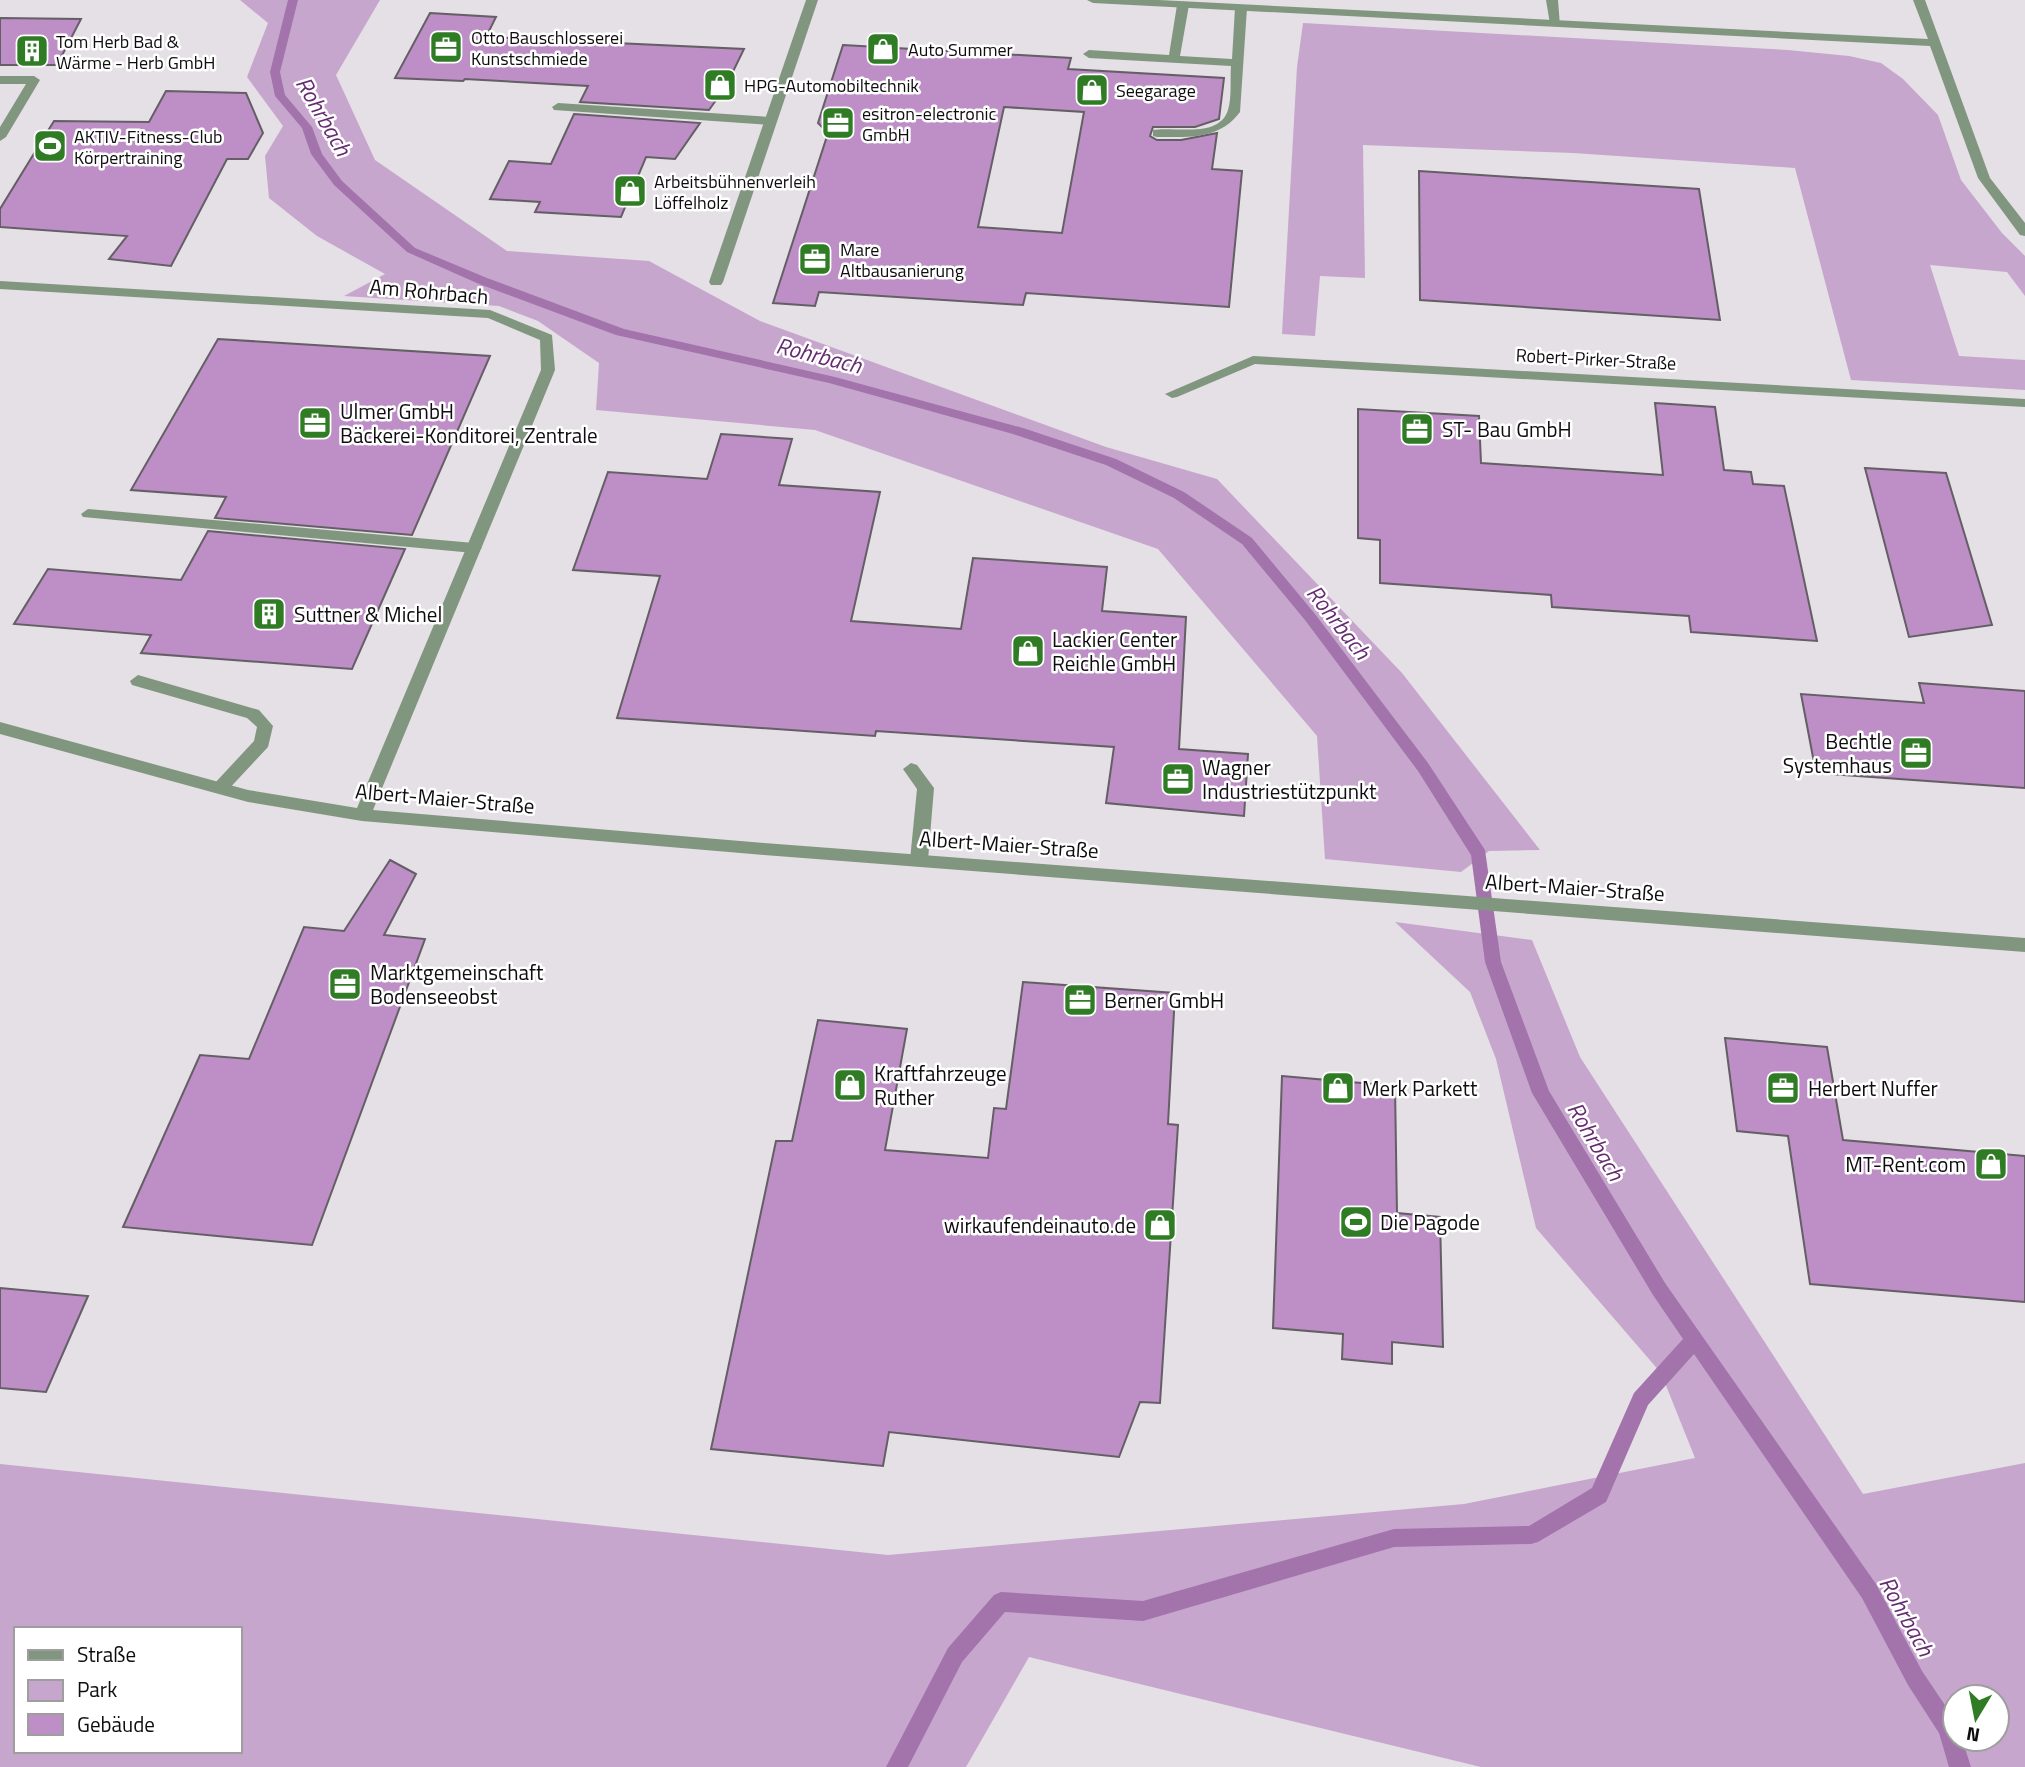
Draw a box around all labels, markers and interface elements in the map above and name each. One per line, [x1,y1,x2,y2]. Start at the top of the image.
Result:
place label: Otto Bauschlosserei Kunstschmiede [471,24,623,72]
place label: Tom Herb Bad & Wärme - Herb GmbH [56,28,215,76]
office icon: Otto Bauschlosserei Kunstschmiede [427,28,465,66]
shop icon: Auto Summer [864,30,902,68]
building icon: Tom Herb Bad & Wärme - Herb GmbH [13,32,51,70]
place label: Auto Summer [908,36,1013,63]
shop icon: HPG-Automobiltechnik [701,66,739,104]
water label: Rohrbach [287,70,361,163]
shop icon: Seegarage [1073,71,1111,109]
place label: HPG-Automobiltechnik [744,72,919,99]
place label: Seegarage [1116,77,1196,104]
place label: esitron-electronic GmbH [862,100,996,148]
office icon: esitron-electronic GmbH [819,104,857,142]
place label: AKTIV-Fitness-Club Körpertraining [74,123,223,171]
sports icon: AKTIV-Fitness-Club Körpertraining [31,127,69,165]
place label: Arbeitsbühnenverleih Löffelholz [654,168,816,216]
shop icon: Arbeitsbühnenverleih Löffelholz [611,172,649,210]
place label: Mare Altbausanierung [840,236,964,284]
office icon: Mare Altbausanierung [796,240,834,278]
street label: Am Rohrbach [368,270,490,312]
water label: Rohrbach [773,328,866,383]
street label: Robert-Pirker-Straße [1515,341,1677,377]
place label: Ulmer GmbH Bäckerei-Konditorei, Zentrale [340,395,598,451]
office icon: Ulmer GmbH Bäckerei-Konditorei, Zentrale [296,404,334,442]
office icon: ST- Bau GmbH [1398,410,1436,448]
place label: ST- Bau GmbH [1442,413,1572,445]
water label: Rohrbach [1299,577,1380,667]
building icon: Suttner & Michel [250,595,288,633]
place label: Suttner & Michel [294,598,442,630]
place label: Lackier Center Reichle GmbH [1052,623,1177,679]
shop icon: Lackier Center Reichle GmbH [1009,632,1047,670]
place label: Bechtle Systemhaus [1783,725,1892,781]
office icon: Bechtle Systemhaus [1897,734,1935,772]
place label: Wagner Industriestützpunkt [1202,751,1377,807]
office icon: Wagner Industriestützpunkt [1159,760,1197,798]
street label: Albert-Maier-Straße [354,774,536,822]
street label: Albert-Maier-Straße [918,822,1100,866]
street label: Albert-Maier-Straße [1484,865,1666,909]
place label: Marktgemeinschaft Bodenseeobst [370,956,544,1012]
office icon: Marktgemeinschaft Bodenseeobst [326,965,364,1003]
office icon: Berner GmbH [1061,981,1099,1019]
place label: Berner GmbH [1104,984,1224,1016]
place label: Kraftfahrzeuge Ruther [874,1057,1007,1113]
shop icon: Kraftfahrzeuge Ruther [831,1066,869,1104]
shop icon: Merk Parkett [1319,1069,1357,1107]
office icon: Herbert Nuffer [1764,1069,1802,1107]
place label: Merk Parkett [1362,1072,1478,1104]
place label: Herbert Nuffer [1808,1072,1938,1104]
water label: Rohrbach [1559,1095,1634,1188]
shop icon: MT-Rent.com [1972,1145,2010,1183]
place label: MT-Rent.com [1845,1148,1966,1180]
sports icon: Die Pagode [1337,1203,1375,1241]
shop icon: wirkaufendeinauto.de [1141,1206,1179,1244]
place label: Die Pagode [1380,1206,1480,1238]
place label: wirkaufendeinauto.de [944,1209,1136,1241]
water label: Rohrbach [1871,1570,1944,1663]
legend [14,1627,242,1753]
text: Straße [77,1638,136,1670]
text: Park [77,1673,117,1705]
north arrow [1941,1683,2011,1753]
text: Gebäude [77,1708,155,1740]
text: N [1964,1720,1982,1751]

